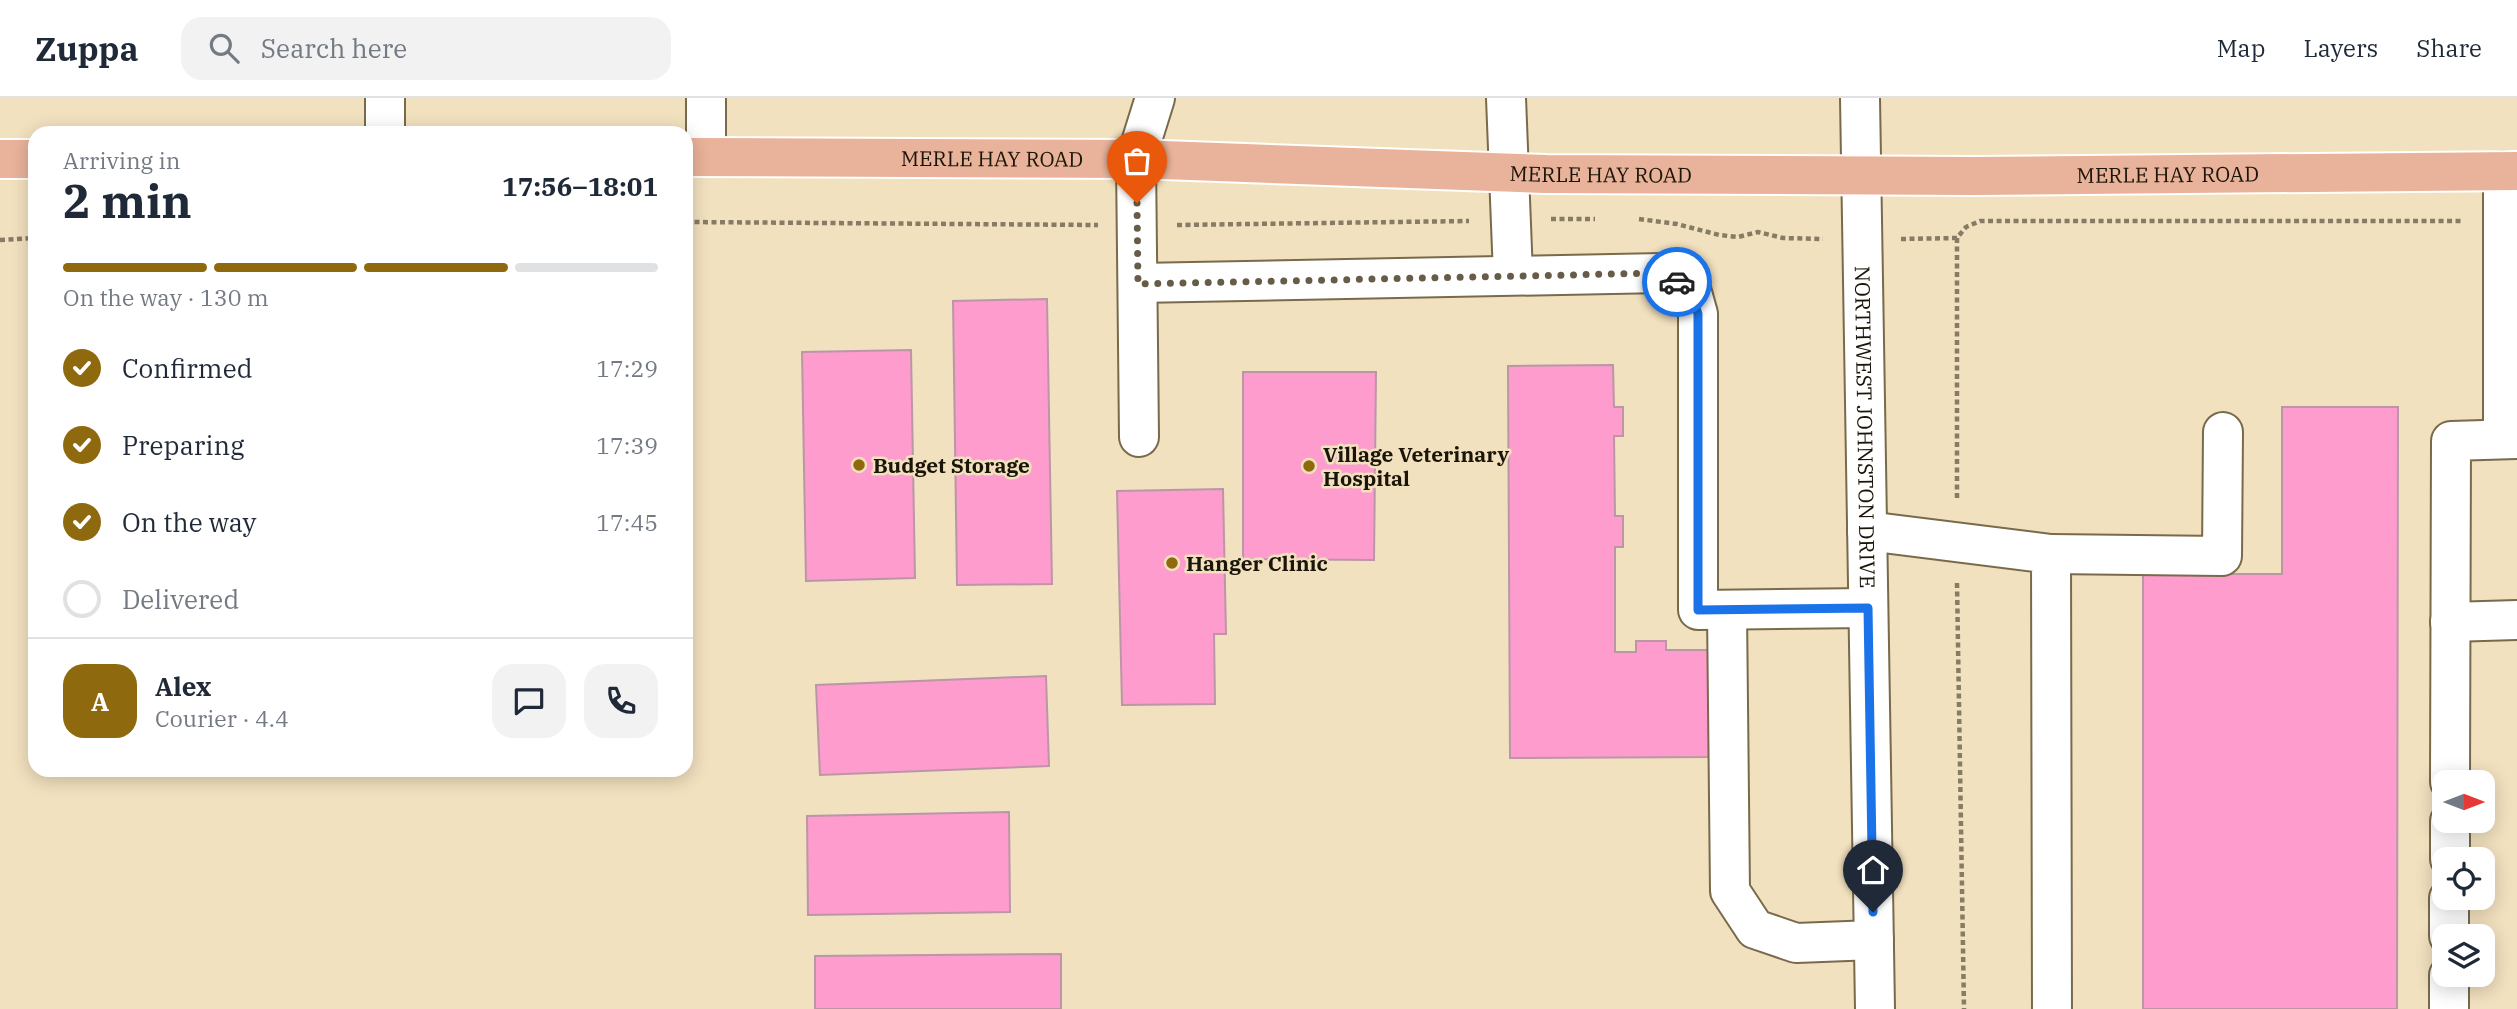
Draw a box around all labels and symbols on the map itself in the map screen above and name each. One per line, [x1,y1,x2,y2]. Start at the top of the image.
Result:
pin [1107,131,1167,203]
street label: MERLE HAY ROAD [901,144,1083,173]
street label: MERLE HAY ROAD [1509,159,1692,189]
street label: MERLE HAY ROAD [2076,159,2259,189]
courier [1642,247,1712,317]
street label: NORTHWEST JOHNSTON DRIVE [1849,265,1882,589]
place label: Village Veterinary Hospital [1323,440,1509,492]
place label: Budget Storage [873,451,1030,479]
marker: Budget Storage [851,457,867,473]
marker: Village Veterinary Hospital [1301,458,1317,474]
place label: Hanger Clinic [1186,549,1328,577]
marker: Hanger Clinic [1164,555,1180,571]
north arrow [2432,770,2496,833]
pin [1843,840,1903,912]

